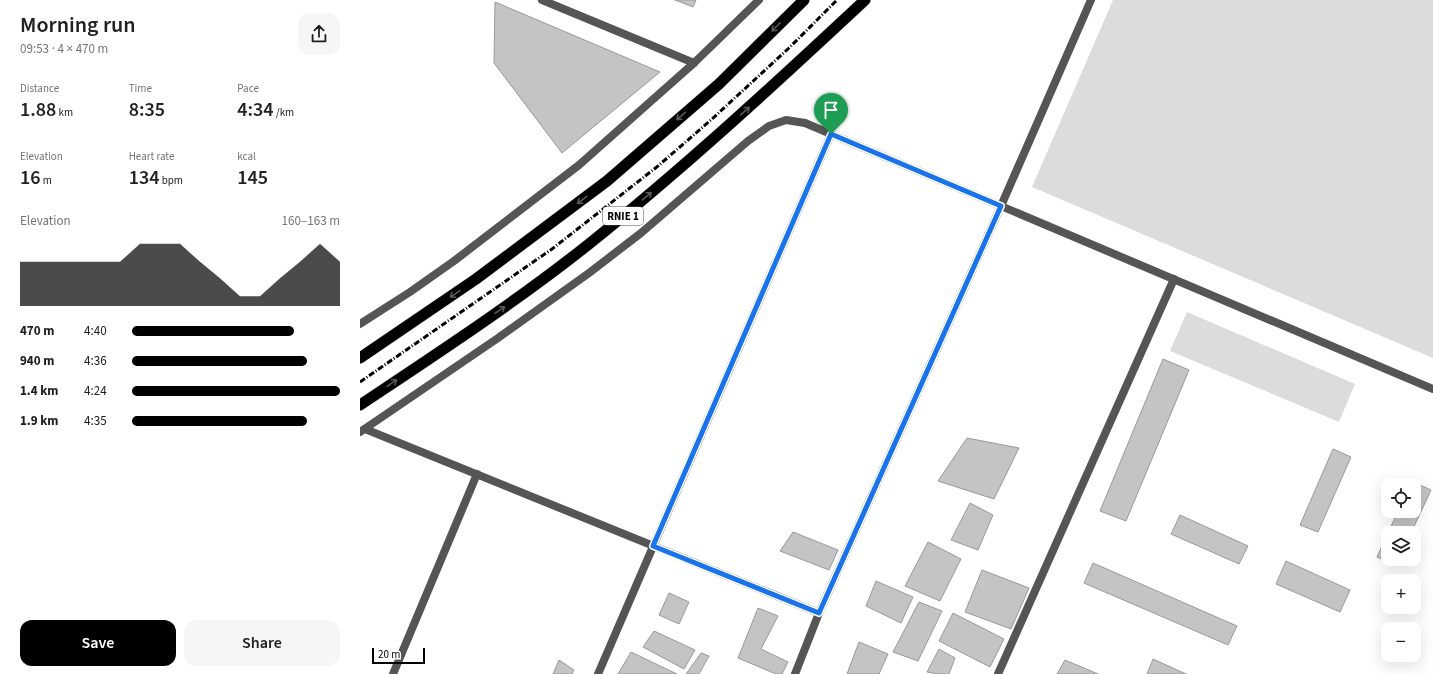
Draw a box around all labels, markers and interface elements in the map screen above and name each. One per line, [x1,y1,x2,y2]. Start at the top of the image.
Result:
text: Morning run [20,9,136,41]
button: share [298,13,340,55]
one-way arrow [771,23,781,32]
text: 09:53 · 4 × 470 m [20,40,108,58]
text: Distance [20,81,59,96]
text: Time [129,81,152,96]
text: Pace [237,81,259,96]
pin [814,93,848,134]
text: 1.88 [20,96,56,124]
text: 8:35 [129,96,165,124]
text: 4:34 [237,96,274,124]
icon: arrive [820,99,842,121]
text: km [56,105,73,120]
text: /km [274,105,294,120]
one-way arrow [739,106,750,115]
one-way arrow [676,112,687,121]
text: Elevation [20,149,63,164]
text: Heart rate [129,149,174,164]
text: kcal [237,149,256,164]
text: 16 [20,164,41,192]
text: 134 [129,164,159,192]
text: 145 [237,164,268,192]
text: m [41,173,52,188]
text: bpm [159,173,183,188]
one-way arrow [641,192,652,201]
one-way arrow [576,196,587,204]
road number: RNIE 1 [603,207,643,225]
text: Elevation [20,212,71,230]
text: 160–163 m [282,212,340,230]
one-way arrow [450,290,461,298]
one-way arrow [494,306,505,314]
text: 470 m [20,322,54,340]
text: 4:40 [84,322,107,340]
text: 940 m [20,352,54,370]
text: 4:36 [84,352,107,370]
one-way arrow [387,379,398,387]
text: 1.4 km [20,382,59,400]
text: 4:24 [84,382,107,400]
text: 1.9 km [20,412,59,430]
text: 4:35 [84,412,107,430]
map controls [1381,478,1421,662]
button: locate [1381,478,1421,518]
button: layers [1381,526,1421,566]
button: + [1381,574,1421,614]
button: Save [20,620,176,666]
button: Share [184,620,340,666]
button: − [1381,622,1421,662]
scale bar [372,646,425,665]
text: 20 m [378,647,400,662]

